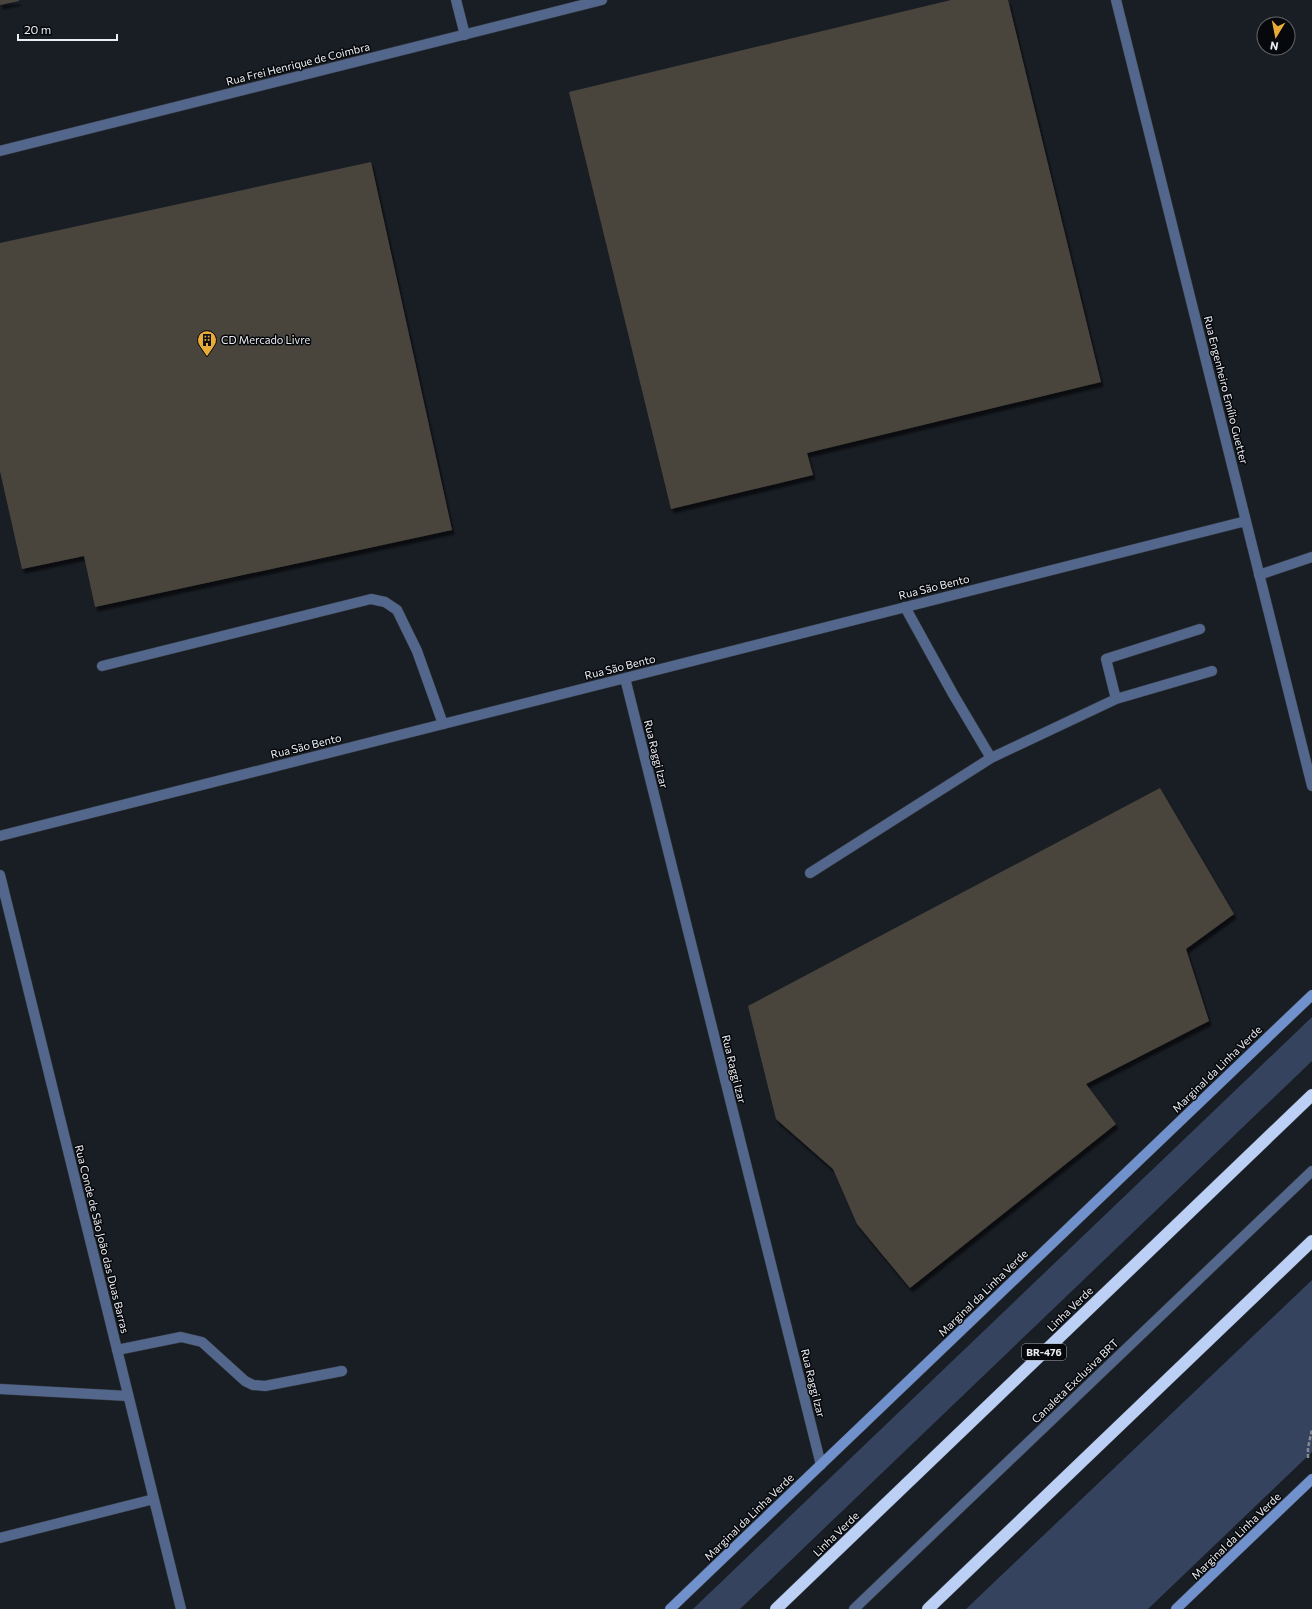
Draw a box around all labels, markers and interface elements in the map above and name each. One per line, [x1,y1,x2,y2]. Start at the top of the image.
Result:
scale bar [18,16,117,42]
north arrow [1256,16,1296,56]
text: 20 m [24,22,51,36]
street label: Rua Frei Henrique de Coimbra [225,39,371,88]
text: N [1269,39,1279,53]
street label: Rua Engenheiro Emílio Guetter [1202,314,1251,466]
building icon: CD Mercado Livre [196,329,218,357]
place label: CD Mercado Livre [221,333,310,346]
street label: Rua São Bento [897,571,971,602]
street label: Rua São Bento [583,651,657,682]
street label: Rua Raggi Izar [642,718,671,790]
street label: Rua São Bento [269,730,343,761]
street label: Marginal da Linha Verde [1169,1022,1264,1115]
street label: Rua Raggi Izar [720,1033,749,1105]
street label: Rua Conde de São João das Duas Barras [72,1143,132,1335]
street label: Marginal da Linha Verde [935,1246,1030,1339]
street label: Linha Verde [1044,1284,1095,1334]
street label: Canaleta Exclusiva BRT [1029,1336,1121,1425]
road number: BR-476 [1022,1344,1066,1360]
street label: Rua Raggi Izar [799,1347,828,1419]
street label: Marginal da Linha Verde [701,1470,796,1563]
street label: Marginal da Linha Verde [1188,1489,1283,1582]
street label: Linha Verde [810,1509,861,1559]

